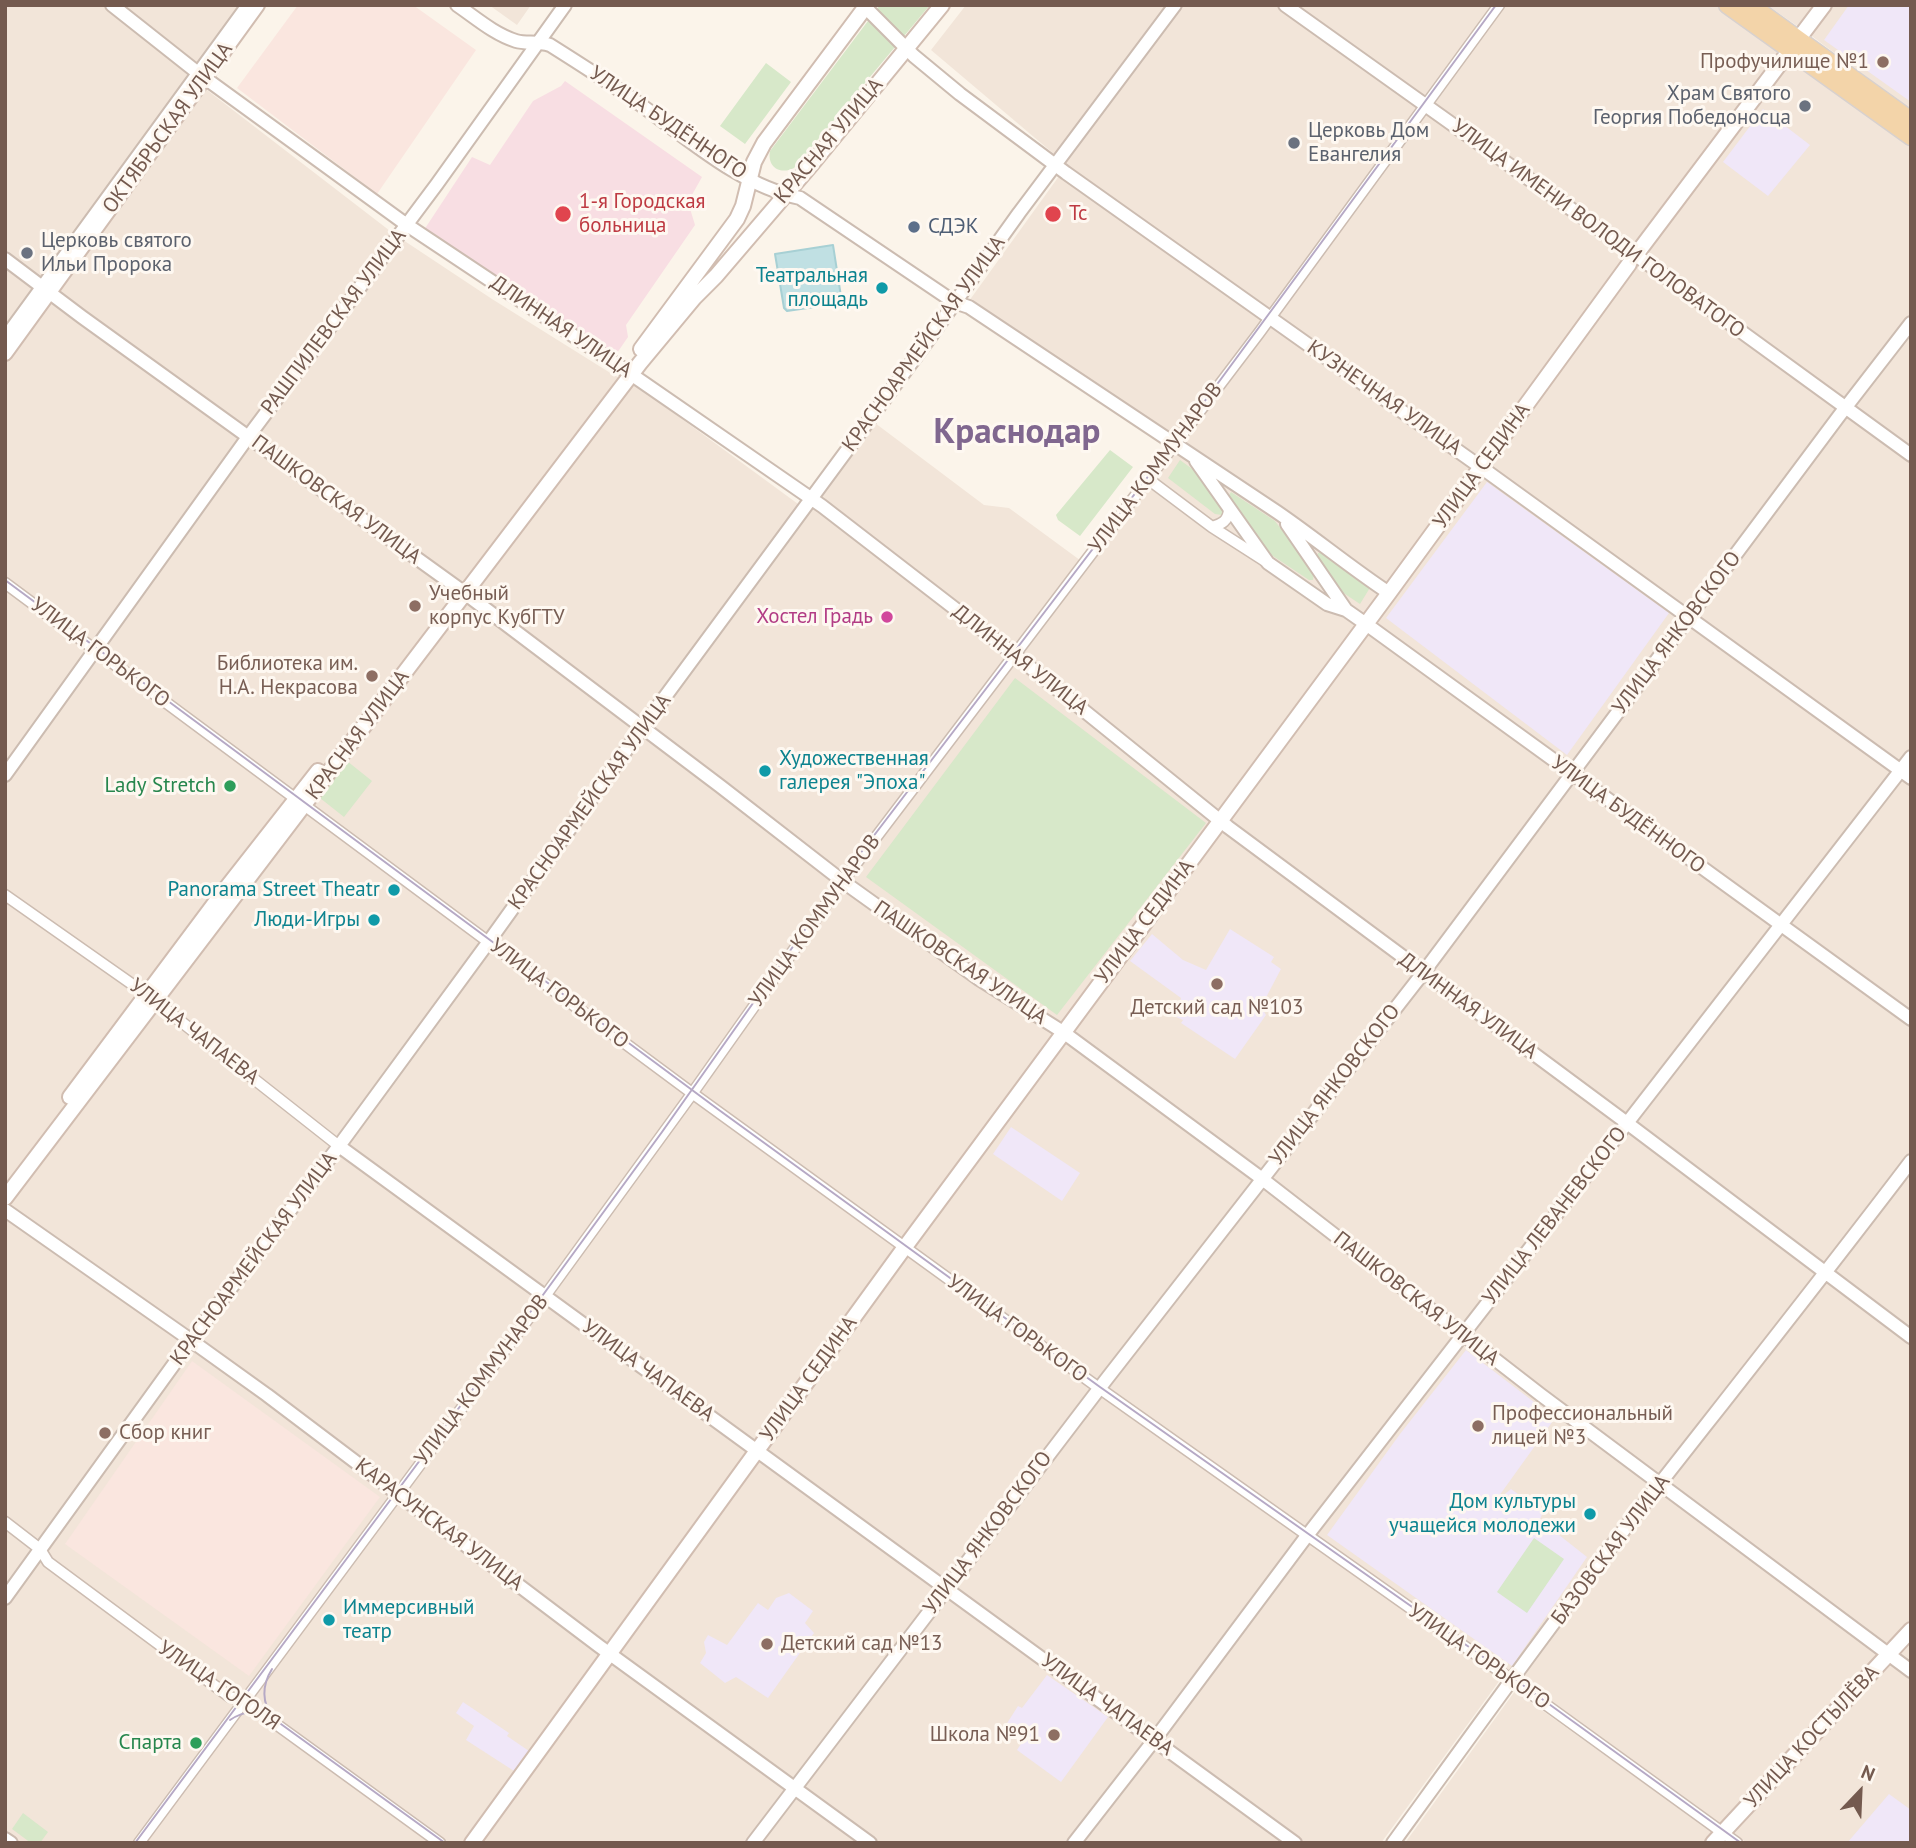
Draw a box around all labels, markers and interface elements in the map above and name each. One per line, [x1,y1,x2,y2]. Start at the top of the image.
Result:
street label: ОКТЯБРЬСКАЯ УЛИЦА [98,38,238,218]
place label: Профучилище №1 [1700,49,1869,75]
marker: Профучилище №1 [1875,54,1891,70]
street label: УЛИЦА БУДЁННОГО [585,61,751,185]
street label: КРАСНАЯ УЛИЦА [769,73,889,209]
place label: Храм Святого Георгия Победоносца [1593,81,1791,131]
marker: Храм Святого Георгия Победоносца [1797,98,1813,114]
street label: УЛИЦА ИМЕНИ ВОЛОДИ ГОЛОВАТОГО [1447,114,1749,344]
place label: Церковь Дом Евангелия [1308,118,1429,168]
marker: Церковь Дом Евангелия [1286,135,1302,151]
place label: 1-я Городская больница [579,189,706,239]
place label: Тс [1069,201,1087,227]
marker: 1-я Городская больница [553,204,573,224]
marker: Тс [1043,204,1063,224]
place label: СДЭК [928,214,979,240]
marker: СДЭК [906,219,922,235]
street label: РАШПИЛЕВСКАЯ УЛИЦА [256,224,412,420]
place label: Церковь святого Ильи Пророка [41,228,192,278]
street label: КРАСНОАРМЕЙСКАЯ УЛИЦА [837,231,1011,457]
marker: Церковь святого Ильи Пророка [19,245,35,261]
place label: Театральная площадь [756,263,868,313]
street label: ДЛИННАЯ УЛИЦА [486,270,636,384]
marker: Театральная площадь [874,280,890,296]
street label: КУЗНЕЧНАЯ УЛИЦА [1302,335,1466,461]
street label: УЛИЦА КОММУНАРОВ [1084,378,1228,558]
street label: УЛИЦА СЕДИНА [1428,398,1536,534]
district label: Краснодар [934,412,1100,454]
street label: ПАШКОВСКАЯ УЛИЦА [246,430,426,570]
street label: УЛИЦА ЯНКОВСКОГО [1607,546,1747,720]
place label: Учебный корпус КубГТУ [429,581,565,631]
street label: УЛИЦА ГОРЬКОГО [26,593,174,713]
marker: Учебный корпус КубГТУ [407,598,423,614]
street label: ДЛИННАЯ УЛИЦА [947,599,1093,721]
place label: Хостел Градь [756,604,873,630]
marker: Хостел Градь [879,609,895,625]
place label: Библиотека им. Н.А. Некрасова [217,651,358,701]
street label: КРАСНАЯ УЛИЦА [301,665,415,805]
marker: Библиотека им. Н.А. Некрасова [364,668,380,684]
street label: КРАСНОАРМЕЙСКАЯ УЛИЦА [503,689,677,915]
place label: Художественная галерея "Эпоха" [779,746,929,796]
street label: УЛИЦА БУДЁННОГО [1546,751,1710,879]
marker: Художественная галерея "Эпоха" [757,763,773,779]
place label: Lady Stretch [105,773,216,799]
marker: Lady Stretch [222,778,238,794]
street label: УЛИЦА КОММУНАРОВ [744,830,886,1012]
street label: УЛИЦА СЕДИНА [1090,855,1200,989]
place label: Panorama Street Theatr [167,877,380,903]
marker: Panorama Street Theatr [386,882,402,898]
street label: ПАШКОВСКАЯ УЛИЦА [869,896,1051,1030]
place label: Люди-Игры [254,907,360,933]
marker: Люди-Игры [366,912,382,928]
street label: УЛИЦА ГОРЬКОГО [485,934,633,1054]
street label: ДЛИННАЯ УЛИЦА [1394,947,1542,1065]
street label: УЛИЦА ЧАПАЕВА [124,974,264,1090]
marker: Детский сад №103 [1209,976,1225,992]
place label: Детский сад №103 [1131,995,1303,1021]
street label: УЛИЦА ЯНКОВСКОГО [1264,999,1406,1171]
street label: УЛИЦА ЛЕВАНЕВСКОГО [1478,1122,1632,1310]
street label: КРАСНОАРМЕЙСКАЯ УЛИЦА [165,1147,343,1371]
street label: ПАШКОВСКАЯ УЛИЦА [1328,1226,1504,1372]
street label: УЛИЦА ГОРЬКОГО [942,1270,1092,1388]
street label: УЛИЦА КОММУНАРОВ [410,1290,554,1470]
street label: УЛИЦА СЕДИНА [755,1311,863,1447]
street label: УЛИЦА ЧАПАЕВА [577,1314,719,1428]
place label: Профессиональный лицей №3 [1492,1401,1673,1451]
marker: Профессиональный лицей №3 [1470,1418,1486,1434]
place label: Сбор книг [119,1420,211,1446]
marker: Сбор книг [97,1425,113,1441]
street label: УЛИЦА ЯНКОВСКОГО [918,1446,1058,1620]
street label: КАРАСУНСКАЯ УЛИЦА [350,1454,528,1596]
street label: БАЗОВСКАЯ УЛИЦА [1546,1470,1676,1630]
place label: Дом культуры учащейся молодежи [1389,1489,1576,1539]
marker: Дом культуры учащейся молодежи [1582,1506,1598,1522]
place label: Иммерсивный театр [343,1595,475,1645]
street label: УЛИЦА ГОРЬКОГО [1403,1599,1555,1715]
marker: Иммерсивный театр [321,1612,337,1628]
place label: Детский сад №13 [781,1631,943,1657]
street label: УЛИЦА ГОГОЛЯ [153,1636,285,1736]
marker: Детский сад №13 [759,1636,775,1652]
street label: УЛИЦА ЧАПАЕВА [1036,1648,1178,1762]
street label: УЛИЦА КОСТЫЛЁВА [1739,1660,1885,1814]
place label: Школа №91 [930,1722,1040,1748]
marker: Школа №91 [1046,1727,1062,1743]
place label: Спарта [119,1730,182,1756]
marker: Спарта [188,1735,204,1751]
north arrow [1825,1757,1895,1827]
text: N [1858,1759,1879,1786]

